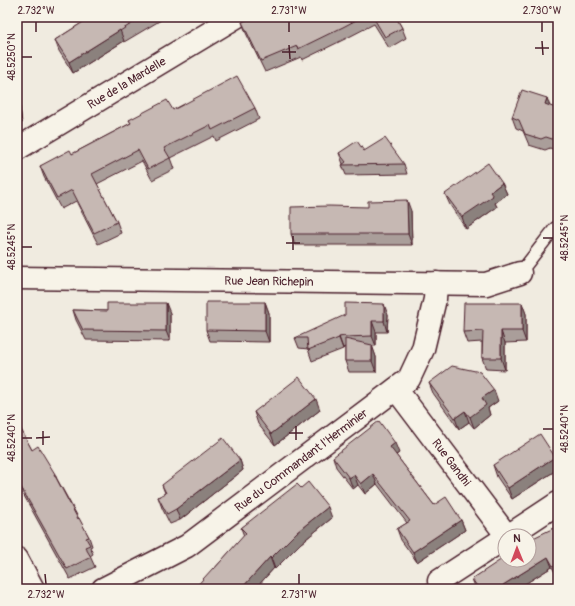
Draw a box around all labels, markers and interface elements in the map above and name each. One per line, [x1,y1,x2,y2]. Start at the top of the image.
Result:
text: 2.732°W [17,5,55,17]
text: 2.731°W [271,5,307,17]
text: 2.730°W [523,5,562,17]
text: 48.5250°N [6,33,18,81]
street label: Rue de la Mardelle [85,54,169,113]
text: 48.5245°N [559,215,571,261]
text: 48.5245°N [6,224,18,270]
street label: Rue Jean Richepin [224,274,314,290]
street label: Rue du Commandant l'Herminier [232,405,371,516]
text: 48.5240°N [559,405,571,453]
text: 48.5240°N [6,414,18,462]
street label: Rue Gandhi [428,436,474,489]
north arrow [497,528,537,568]
text: N [513,532,521,545]
text: 2.732°W [27,589,65,601]
text: 2.731°W [281,589,317,601]

